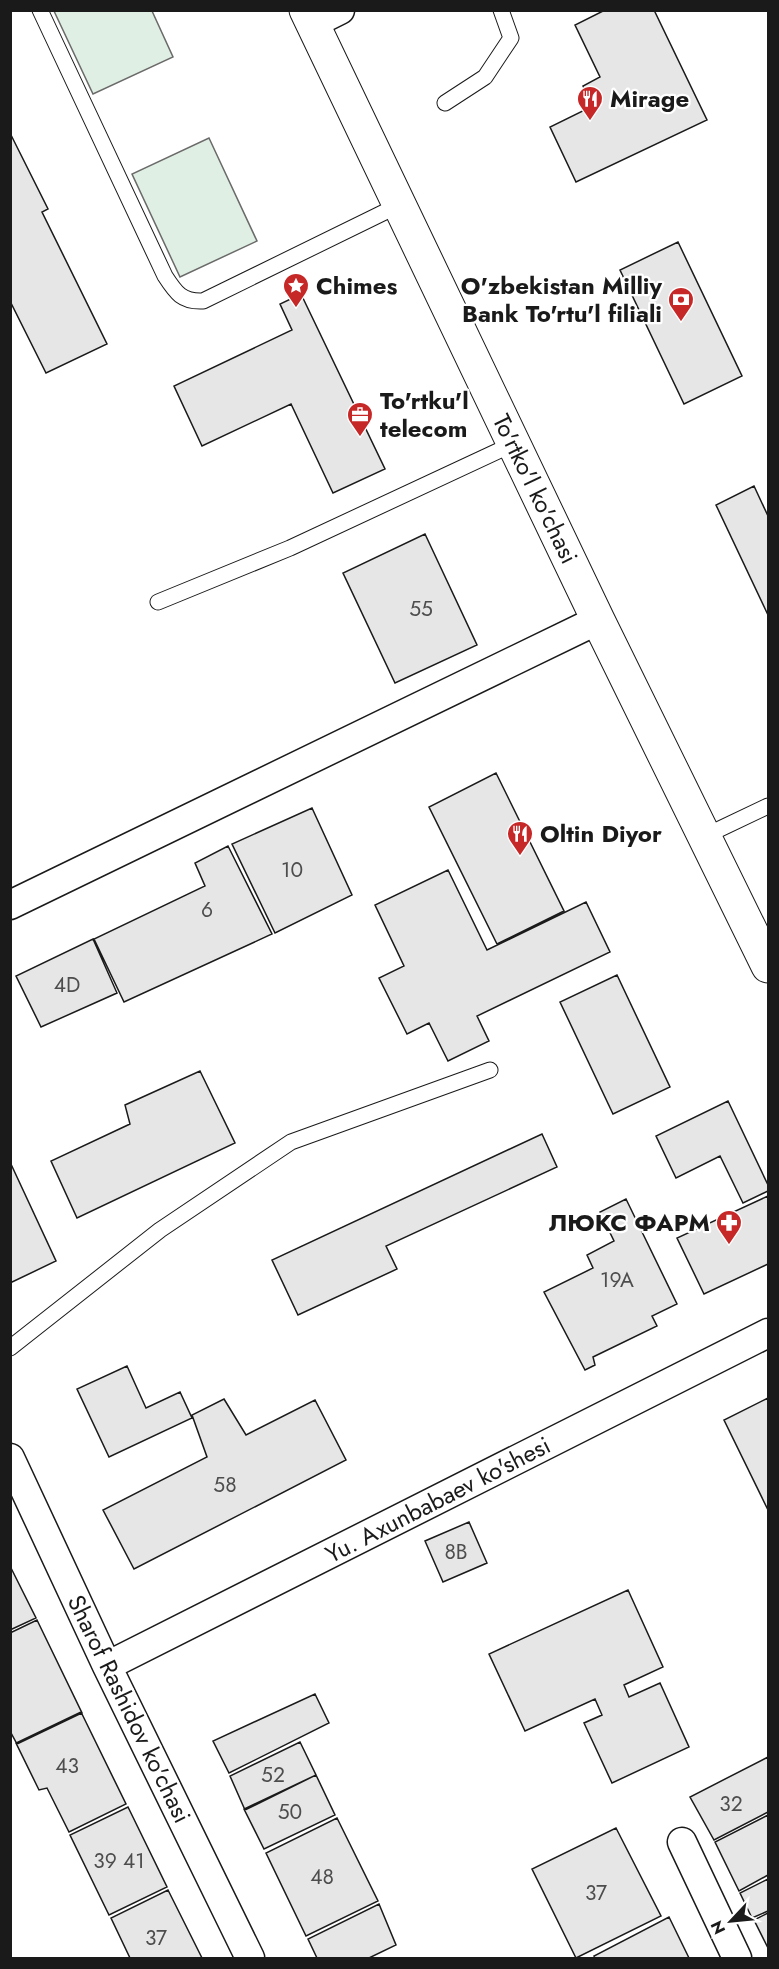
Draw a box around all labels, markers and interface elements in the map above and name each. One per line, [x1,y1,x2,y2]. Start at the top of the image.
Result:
place label: Mirage [610,81,689,116]
restaurant icon: Mirage [575,84,605,122]
place label: Chimes [316,268,398,303]
place label: O'zbekistan Milliy Bank To'rtu'l filiali [461,268,662,331]
place icon: Chimes [281,271,311,309]
bank icon: O'zbekistan Milliy Bank To'rtu'l filiali [666,285,696,323]
place label: To'rtku'l telecom [380,383,469,446]
office icon: To'rtku'l telecom [345,400,375,438]
street label: To'rtko'l ko'chasi [484,408,587,570]
house number: 55 [409,594,433,624]
place label: Oltin Diyor [540,816,662,851]
restaurant icon: Oltin Diyor [505,819,535,857]
house number: 10 [281,855,303,885]
house number: 6 [201,895,213,925]
house number: 4D [54,970,80,1000]
place label: ЛЮКС ФАРМ [549,1205,710,1240]
pharmacy icon: ЛЮКС ФАРМ [714,1208,744,1246]
house number: 19A [600,1265,634,1295]
street label: Yu. Axunbabaev ko'shesi [319,1428,556,1572]
house number: 58 [213,1470,237,1500]
house number: 8B [444,1537,468,1567]
street label: Sharof Rashidov ko'chasi [59,1589,200,1829]
house number: 43 [55,1751,79,1781]
house number: 52 [261,1760,285,1790]
house number: 32 [719,1789,743,1819]
house number: 50 [278,1797,302,1827]
house number: 39 41 [93,1846,145,1876]
house number: 48 [310,1862,334,1892]
house number: 37 [585,1878,607,1908]
north arrow [701,1891,761,1951]
text: N [705,1917,731,1938]
house number: 37 [145,1923,167,1953]

